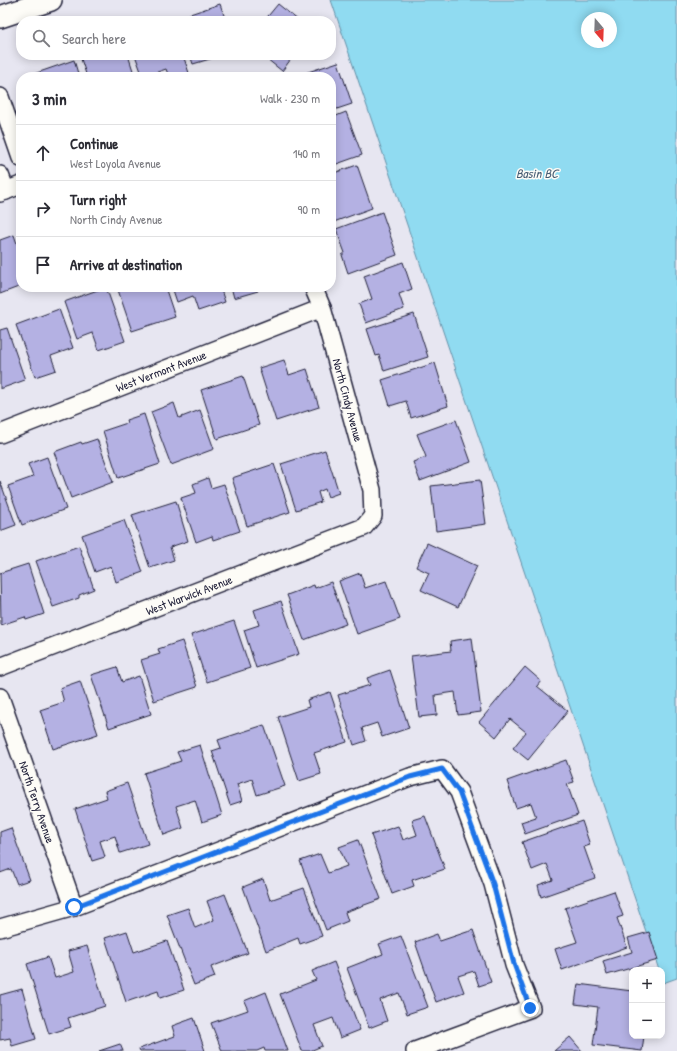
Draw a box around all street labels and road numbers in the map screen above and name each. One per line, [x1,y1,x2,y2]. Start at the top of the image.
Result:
street label: West Vermont Avenue [113,346,209,396]
street label: North Cindy Avenue [329,357,367,444]
street label: West Warwick Avenue [143,571,235,619]
street label: North Terry Avenue [15,759,59,845]

